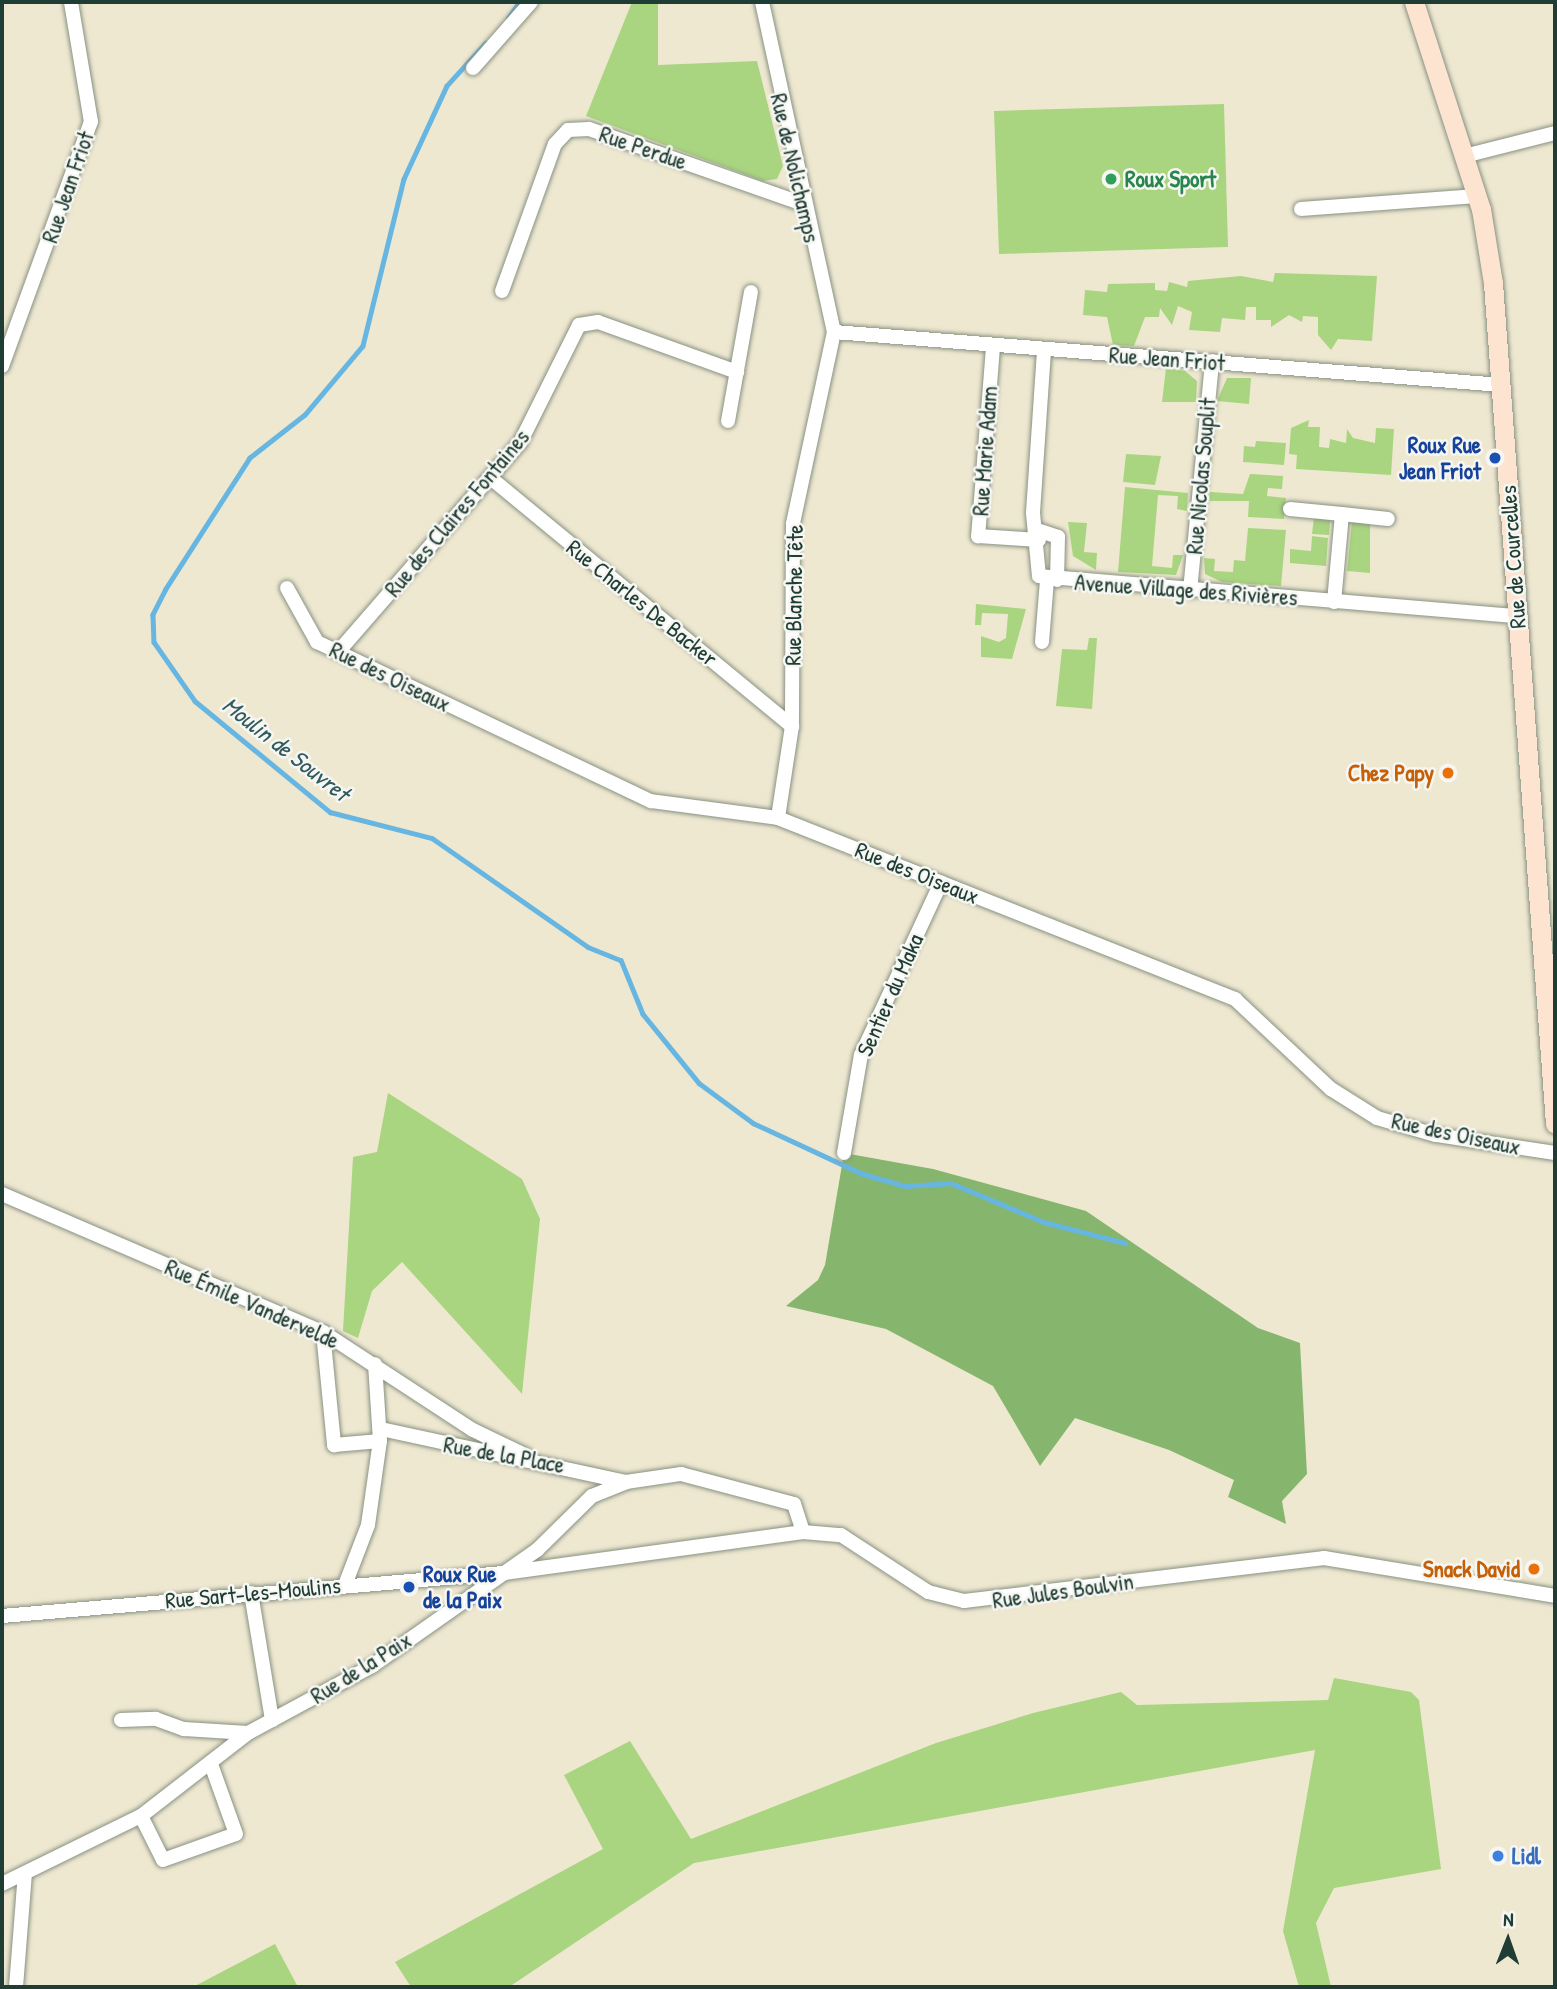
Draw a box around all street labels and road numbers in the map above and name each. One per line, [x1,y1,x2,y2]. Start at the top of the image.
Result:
street label: Rue de Nolichamps [764,91,826,245]
street label: Rue Perdue [596,120,690,176]
street label: Rue Jean Friot [36,128,100,246]
street label: Rue Jean Friot [1108,341,1226,377]
street label: Rue Marie Adam [967,385,1003,517]
street label: Rue Nicolas Souplit [1180,397,1222,555]
street label: Rue des Claires Fontaines [379,424,535,602]
street label: Rue de Courcelles [1494,484,1532,630]
street label: Rue Blanche Tête [779,524,809,666]
street label: Rue Charles De Backer [561,534,723,672]
street label: Avenue Village des Rivières [1074,568,1298,612]
street label: Rue des Oiseaux [325,636,455,718]
street label: Rue des Oiseaux [851,836,983,910]
street label: Sentier du Maka [851,929,929,1061]
street label: Rue des Oiseaux [1389,1107,1523,1161]
street label: Rue Émile Vandervelde [161,1253,343,1355]
street label: Rue de la Place [441,1431,567,1479]
street label: Rue Jules Boulvin [991,1567,1135,1615]
street label: Rue Sart-les-Moulins [164,1572,342,1614]
street label: Rue de la Paix [306,1626,416,1710]

